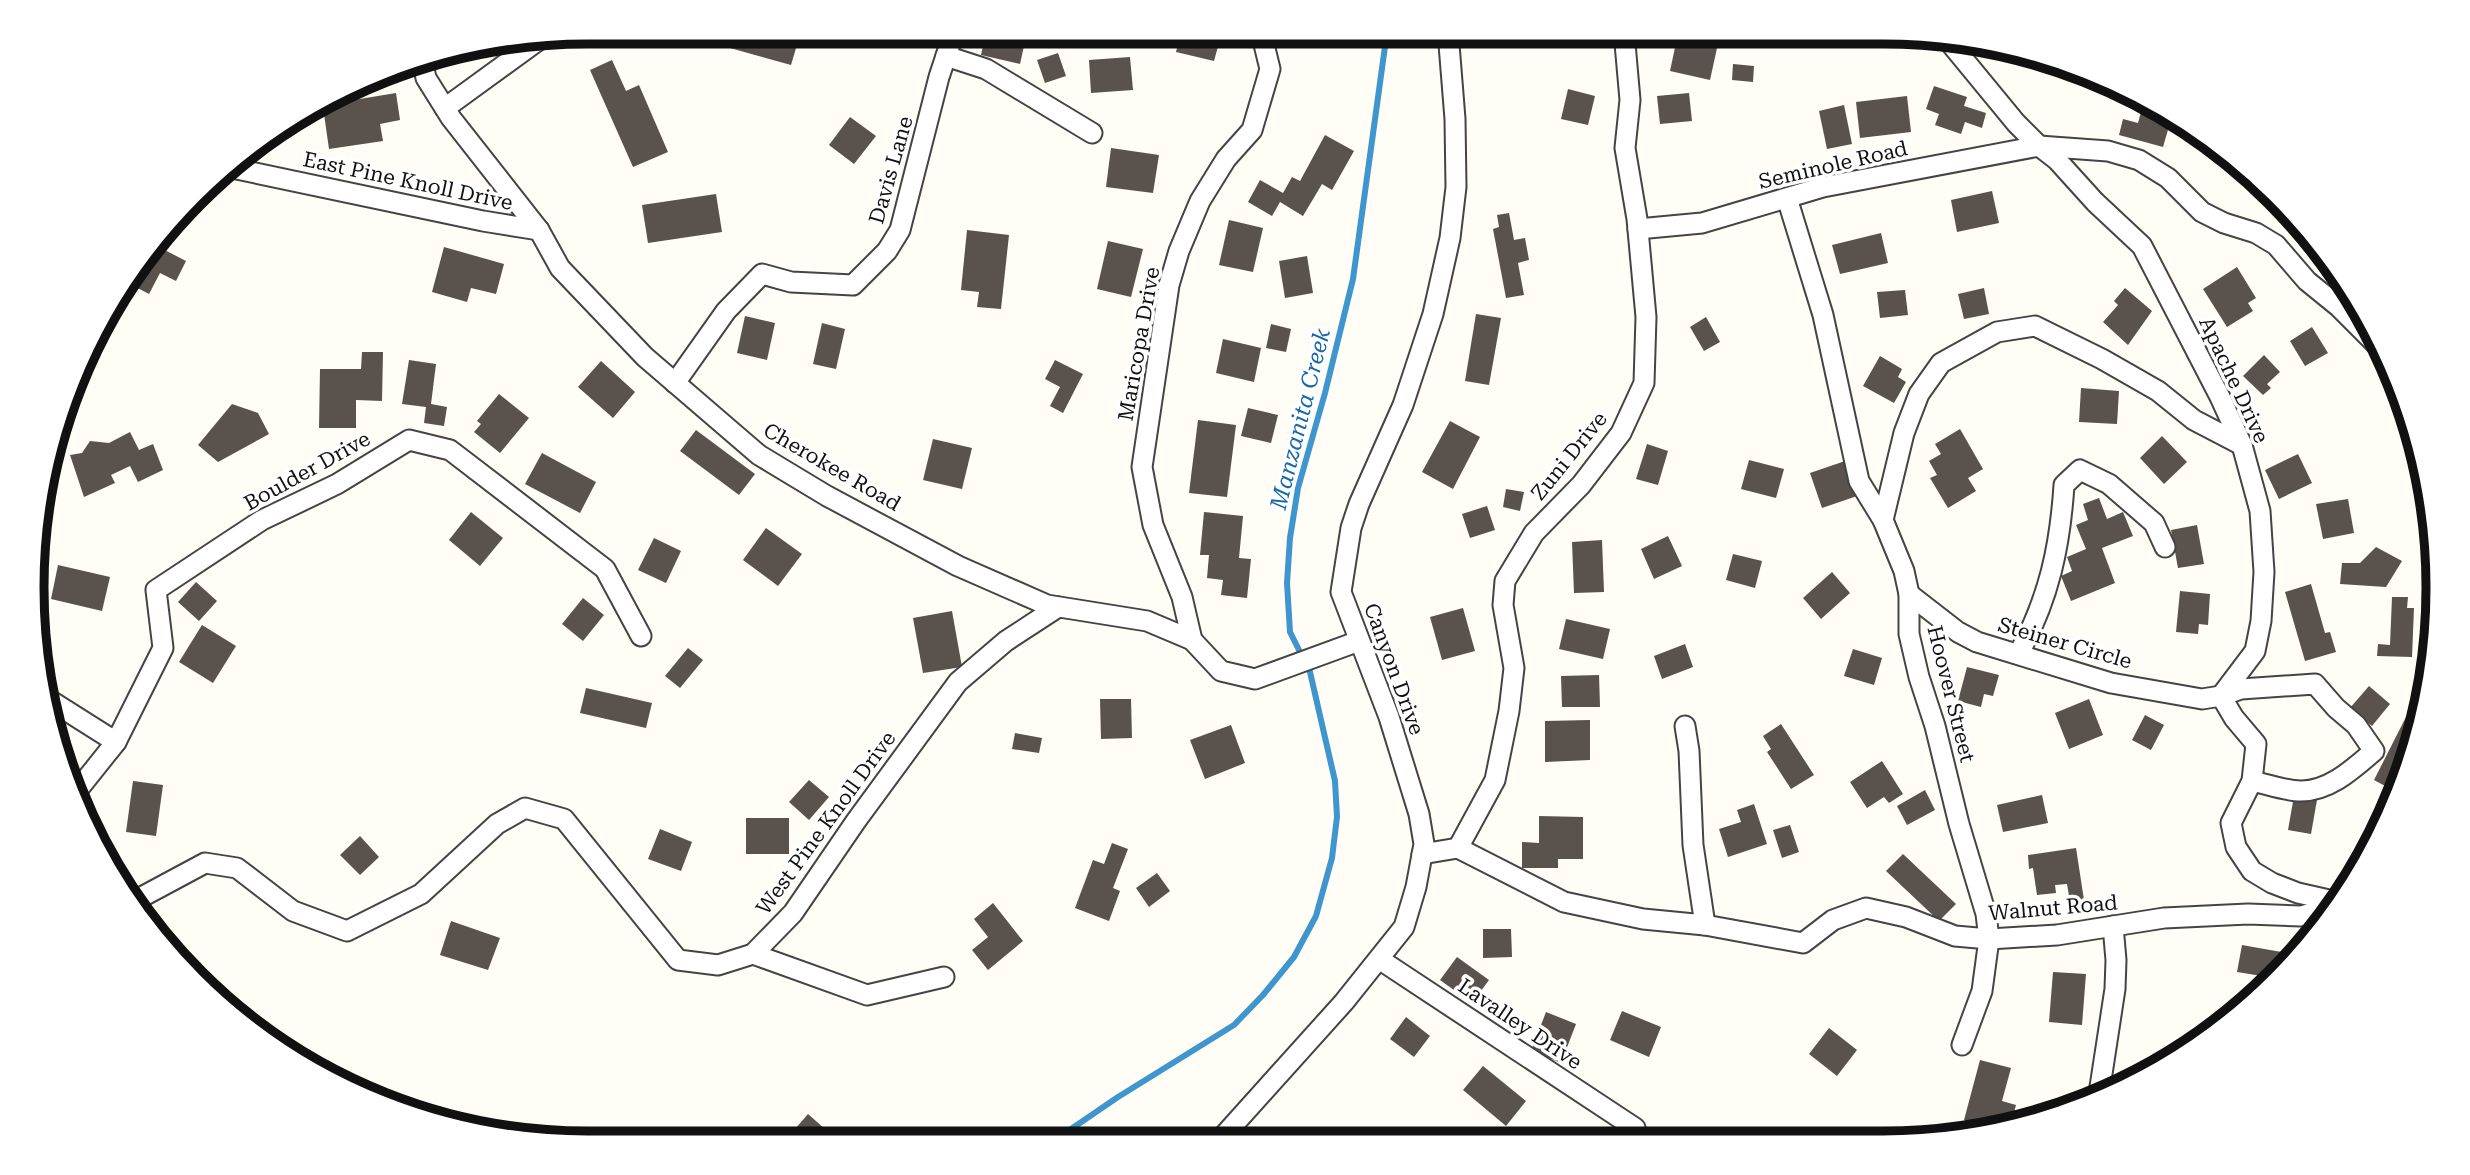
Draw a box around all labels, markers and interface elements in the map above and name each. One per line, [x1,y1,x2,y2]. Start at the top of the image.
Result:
street label: Davis Lane [864,113,918,227]
street label: Seminole Road [1756,136,1910,194]
street label: East Pine Knoll Drive [301,147,515,215]
street label: Maricopa Drive [1114,265,1164,423]
street label: Apache Drive [2194,313,2274,447]
water label: Manzanita Creek [1265,325,1336,513]
street label: Zuni Drive [1526,407,1612,505]
street label: Cherokee Road [759,418,905,516]
street label: Boulder Drive [240,426,374,516]
street label: Canyon Drive [1359,600,1429,738]
street label: Steiner Circle [1995,612,2135,674]
street label: Hoover Street [1922,623,1980,765]
street label: West Pine Knoll Drive [751,727,901,919]
street label: Walnut Road [1987,890,2119,926]
street label: Lavalley Drive [1454,974,1586,1074]

